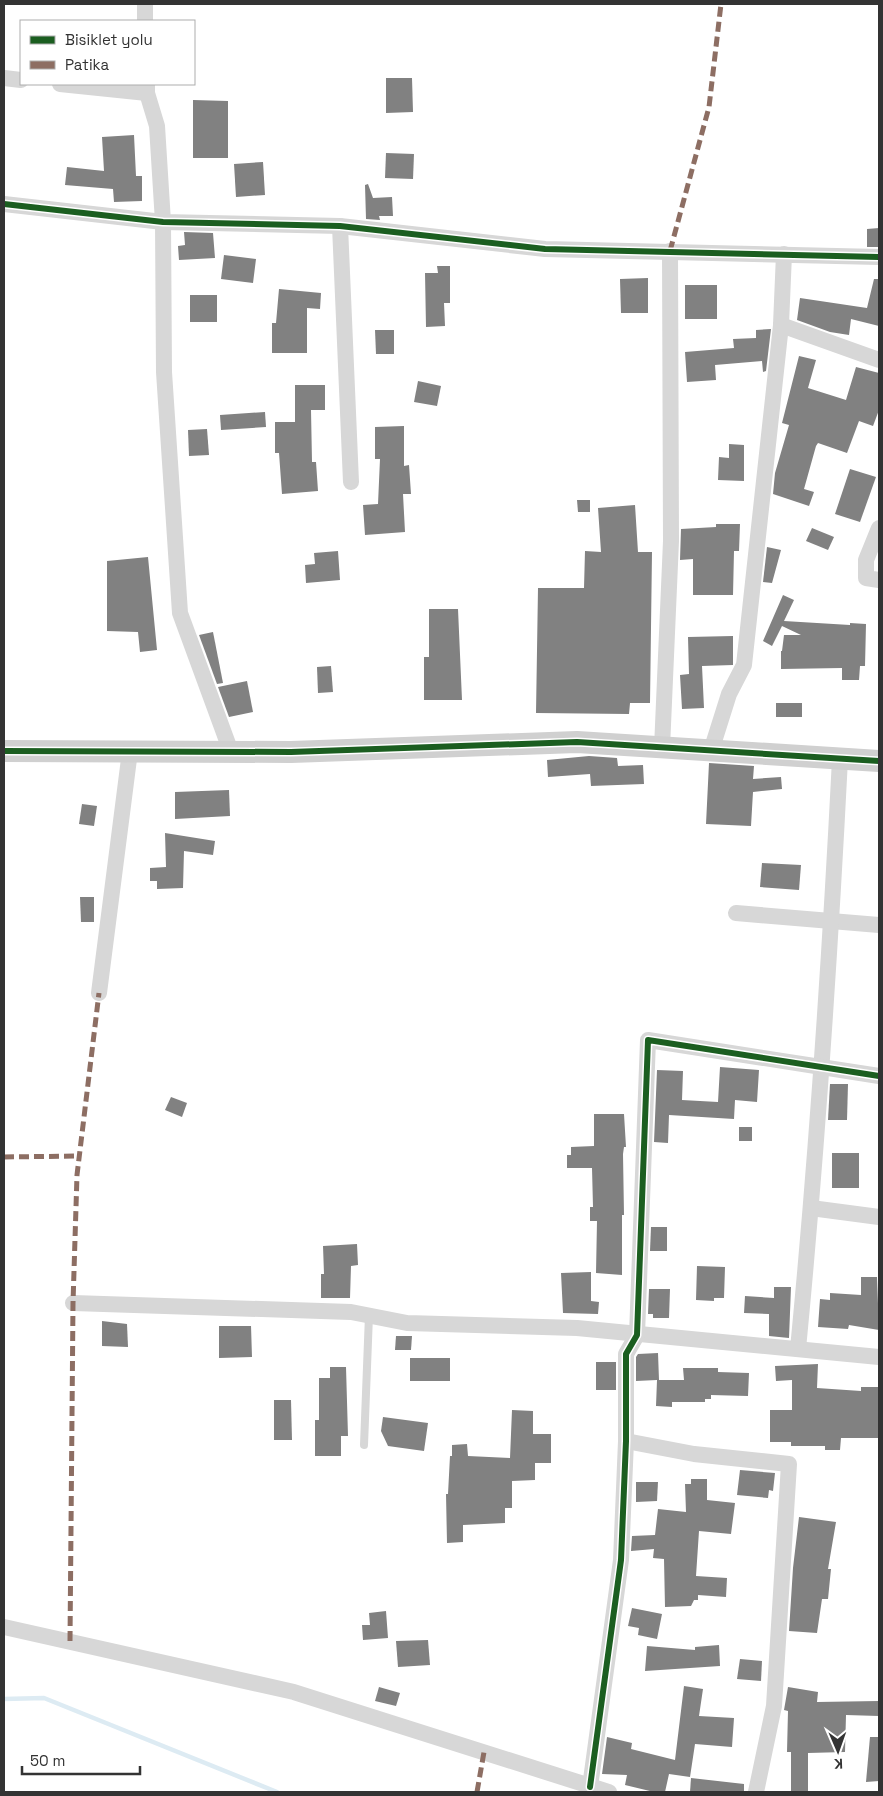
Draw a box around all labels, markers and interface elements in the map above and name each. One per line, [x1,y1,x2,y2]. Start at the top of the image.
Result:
legend [20,20,195,85]
text: Bisiklet yolu [65,30,153,49]
text: Patika [65,55,109,74]
north arrow [813,1726,863,1776]
scale bar [22,1744,140,1776]
text: 50 m [30,1751,65,1770]
text: K [834,1755,843,1773]

